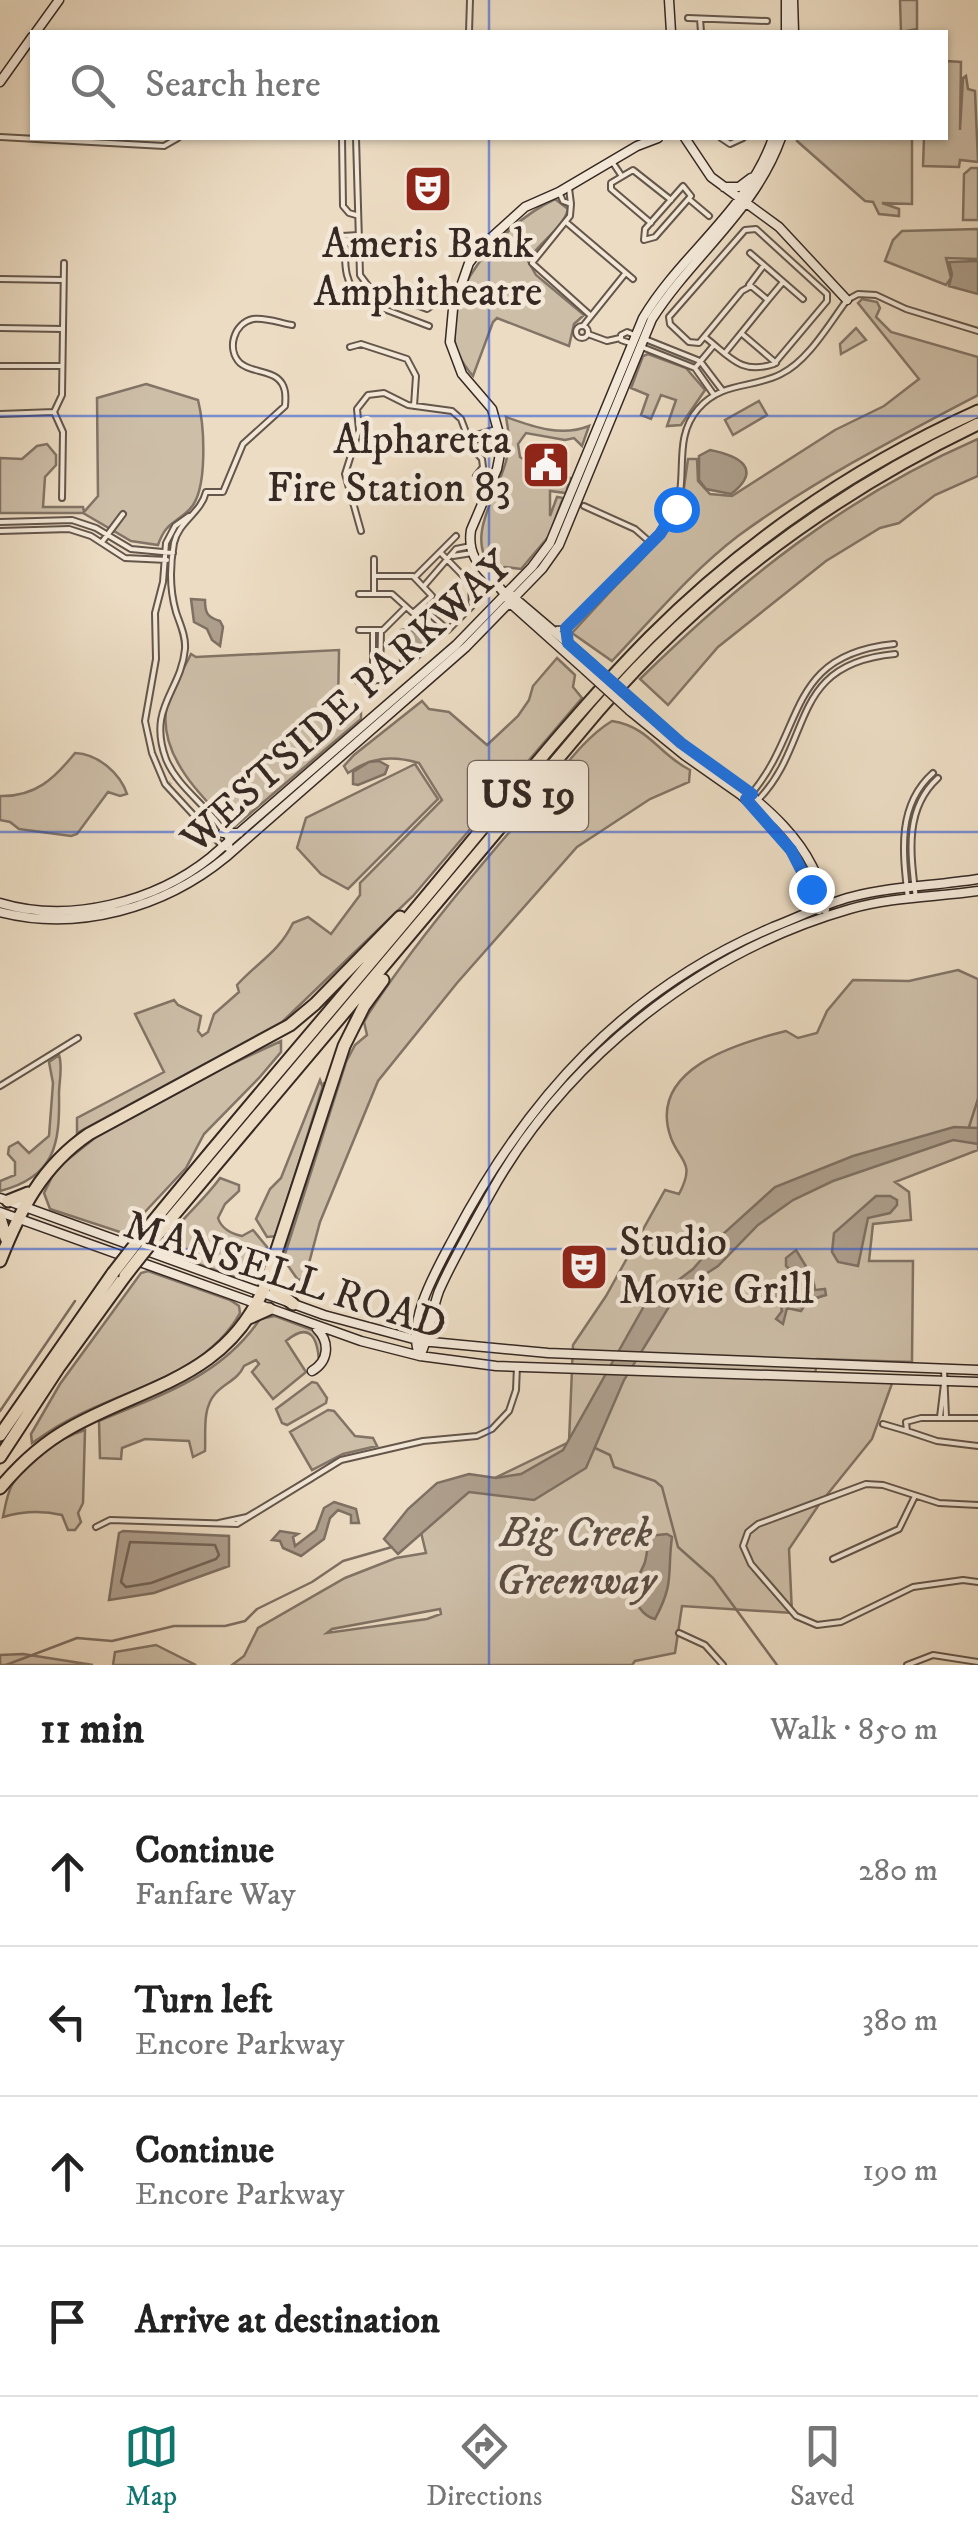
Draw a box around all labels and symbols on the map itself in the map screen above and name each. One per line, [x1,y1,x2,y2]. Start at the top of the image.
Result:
theatre icon: Ameris Bank Amphitheatre [402,163,454,215]
place label: Ameris Bank Amphitheatre [314,219,542,319]
place label: Alpharetta Fire Station 83 [267,415,511,515]
public building icon: Alpharetta Fire Station 83 [520,439,572,491]
route start [654,487,700,533]
street label: WESTSIDE PARKWAY [170,540,524,866]
road number: US 19 [468,761,588,831]
route end [789,867,835,913]
street label: MANSELL ROAD [117,1199,453,1353]
place label: Studio Movie Grill [619,1217,814,1317]
theatre icon: Studio Movie Grill [558,1241,610,1293]
park label: Big Creek Greenway [496,1508,659,1608]

